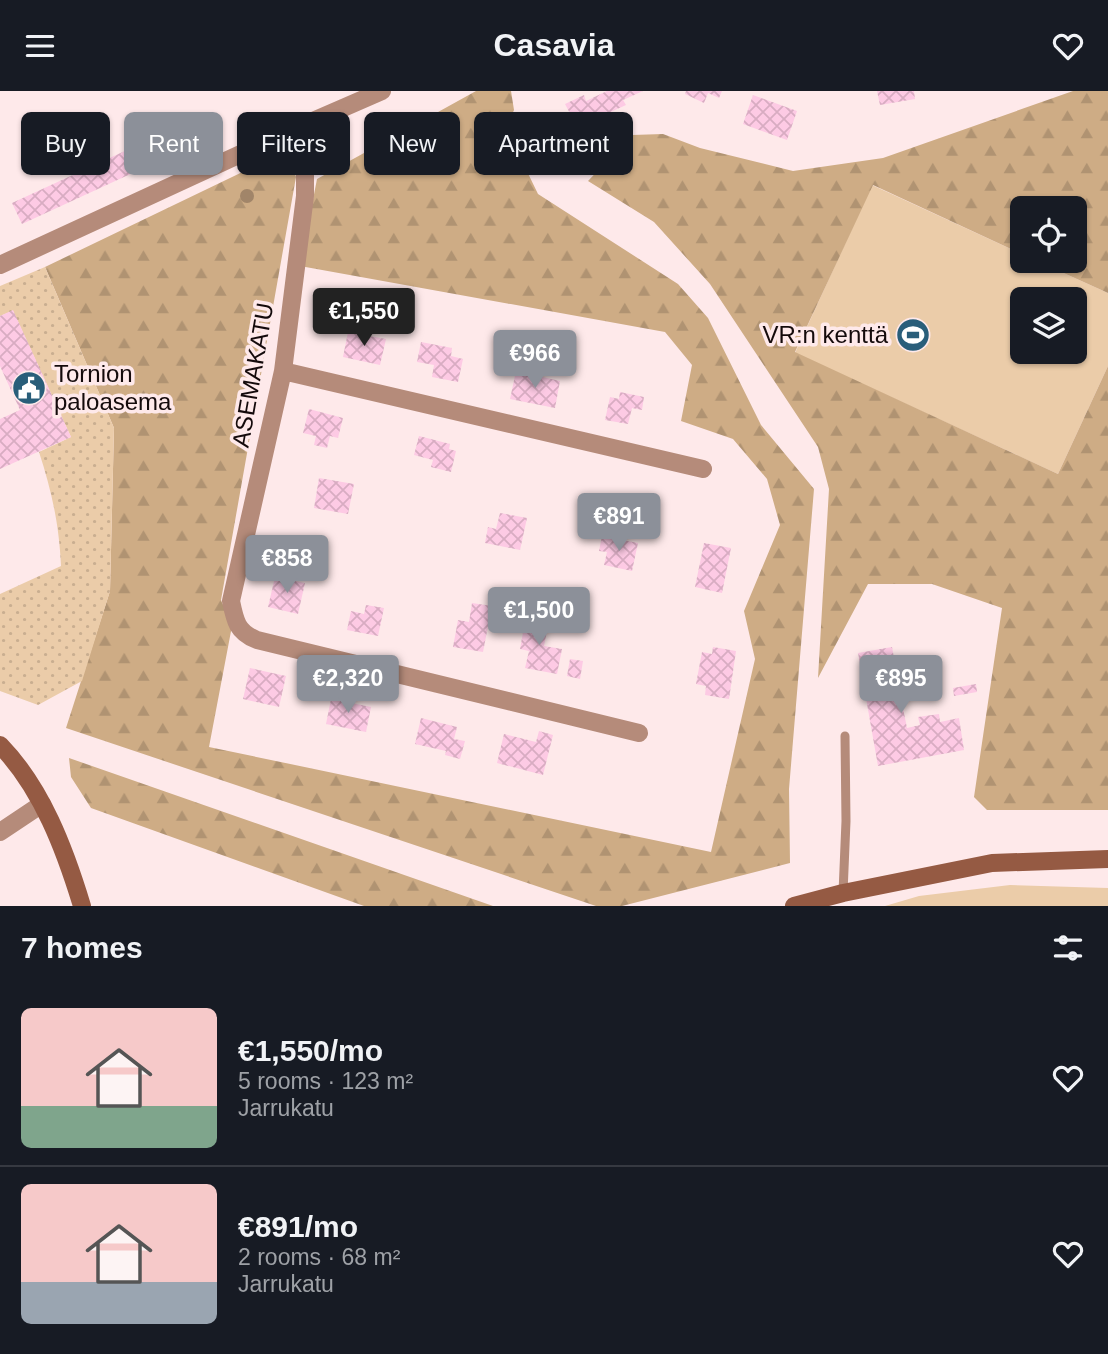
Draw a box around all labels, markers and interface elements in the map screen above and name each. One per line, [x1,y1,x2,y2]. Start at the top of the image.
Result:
icon: menu [21,27,59,65]
text: Casavia [494,27,614,63]
icon: heart [1049,27,1087,65]
chip: Buy [21,112,110,175]
chip: Rent [124,112,223,175]
chip: Filters [237,112,350,175]
chip: New [364,112,460,175]
chip: Apartment [474,112,633,175]
map controls [1010,196,1087,364]
button: locate [1010,196,1087,273]
button: layers [1010,287,1087,364]
pin: €1,550 [307,289,421,348]
text: €1,550 [329,298,399,324]
street label: ASEMAKATU [227,301,279,449]
sports icon: VR:n kenttä [894,316,932,354]
place label: VR:n kenttä [763,321,889,348]
pin: €966 [494,331,576,390]
text: €966 [509,340,561,366]
place label: Tornion paloasema [54,360,172,415]
public building icon: Tornion paloasema [10,369,48,407]
pin: €891 [578,493,660,553]
text: €891 [593,503,645,529]
pin: €858 [246,535,328,595]
text: €858 [261,545,313,571]
pin: €1,500 [482,587,596,647]
text: €1,500 [504,597,574,623]
pin: €2,320 [291,655,405,715]
pin: €895 [860,655,942,715]
text: €2,320 [313,665,383,691]
text: €895 [875,665,927,691]
icon: filters [1049,929,1087,967]
text: 7 homes [21,931,143,964]
text: €1,550/mo [238,1034,383,1067]
icon: home [77,1036,161,1120]
icon: heart [1049,1059,1087,1097]
text: 5 rooms · 123 m² [238,1068,413,1094]
text: Jarrukatu [238,1095,334,1121]
text: €891/mo [238,1210,358,1243]
icon: home [77,1212,161,1296]
icon: heart [1049,1235,1087,1273]
text: 2 rooms · 68 m² [238,1244,400,1270]
text: Jarrukatu [238,1271,334,1297]

